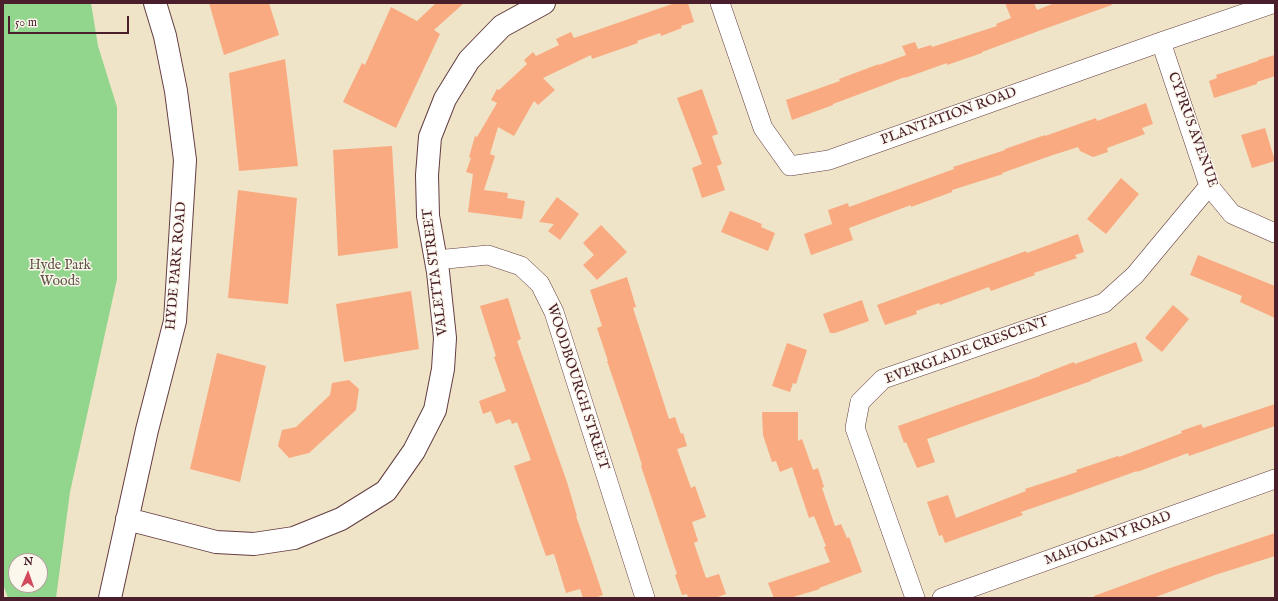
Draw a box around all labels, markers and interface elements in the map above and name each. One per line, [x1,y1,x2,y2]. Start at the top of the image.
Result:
scale bar [10,8,131,34]
text: 50 m [15,15,37,30]
street label: CYPRUS AVENUE [1163,70,1221,190]
street label: PLANTATION ROAD [879,85,1019,149]
street label: HYDE PARK ROAD [163,201,191,331]
street label: VALETTA STREET [420,208,452,336]
park label: Hyde Park Woods [29,258,91,290]
street label: WOODBOURGH STREET [542,302,612,472]
street label: EVERGLADE CRESCENT [883,314,1051,388]
street label: MAHOGANY ROAD [1042,508,1174,570]
north arrow [8,553,48,593]
text: N [23,555,33,569]

